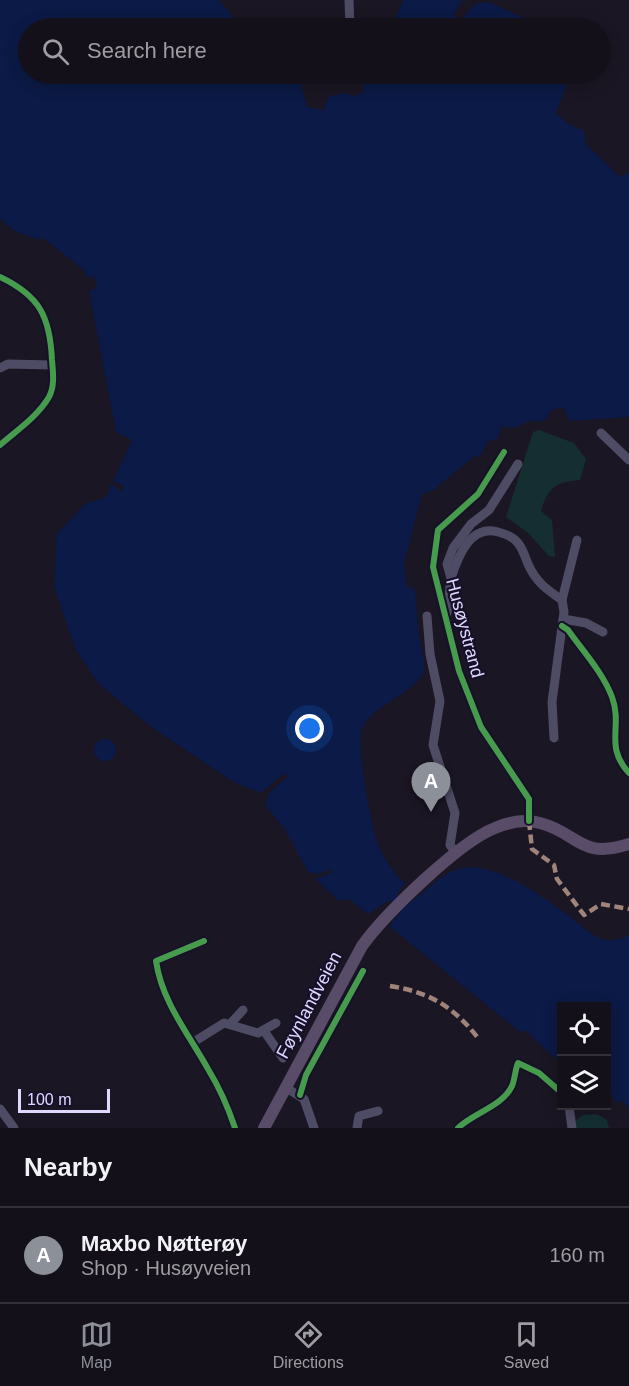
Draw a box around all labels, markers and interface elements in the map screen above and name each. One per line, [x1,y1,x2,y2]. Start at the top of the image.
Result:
search box [18,18,611,84]
icon: search [39,35,72,68]
text: Search here [87,38,207,63]
street label: Husøystrand [442,576,488,680]
your location [295,714,324,743]
pin: A [412,762,450,812]
street label: Føynlandveien [272,948,346,1062]
map controls [557,1002,611,1110]
button: locate [557,1002,611,1056]
button: layers [557,1056,611,1110]
scale bar [18,1086,110,1114]
text: 100 m [27,1091,71,1108]
text: Nearby [24,1152,112,1182]
text: Maxbo Nøtterøy [81,1231,247,1256]
text: A [36,1244,51,1266]
text: 160 m [549,1244,605,1266]
text: Shop · Husøyveien [81,1257,251,1279]
tab: Map [80,1318,113,1372]
tab: Directions [273,1318,344,1372]
tab: Saved [504,1318,549,1372]

